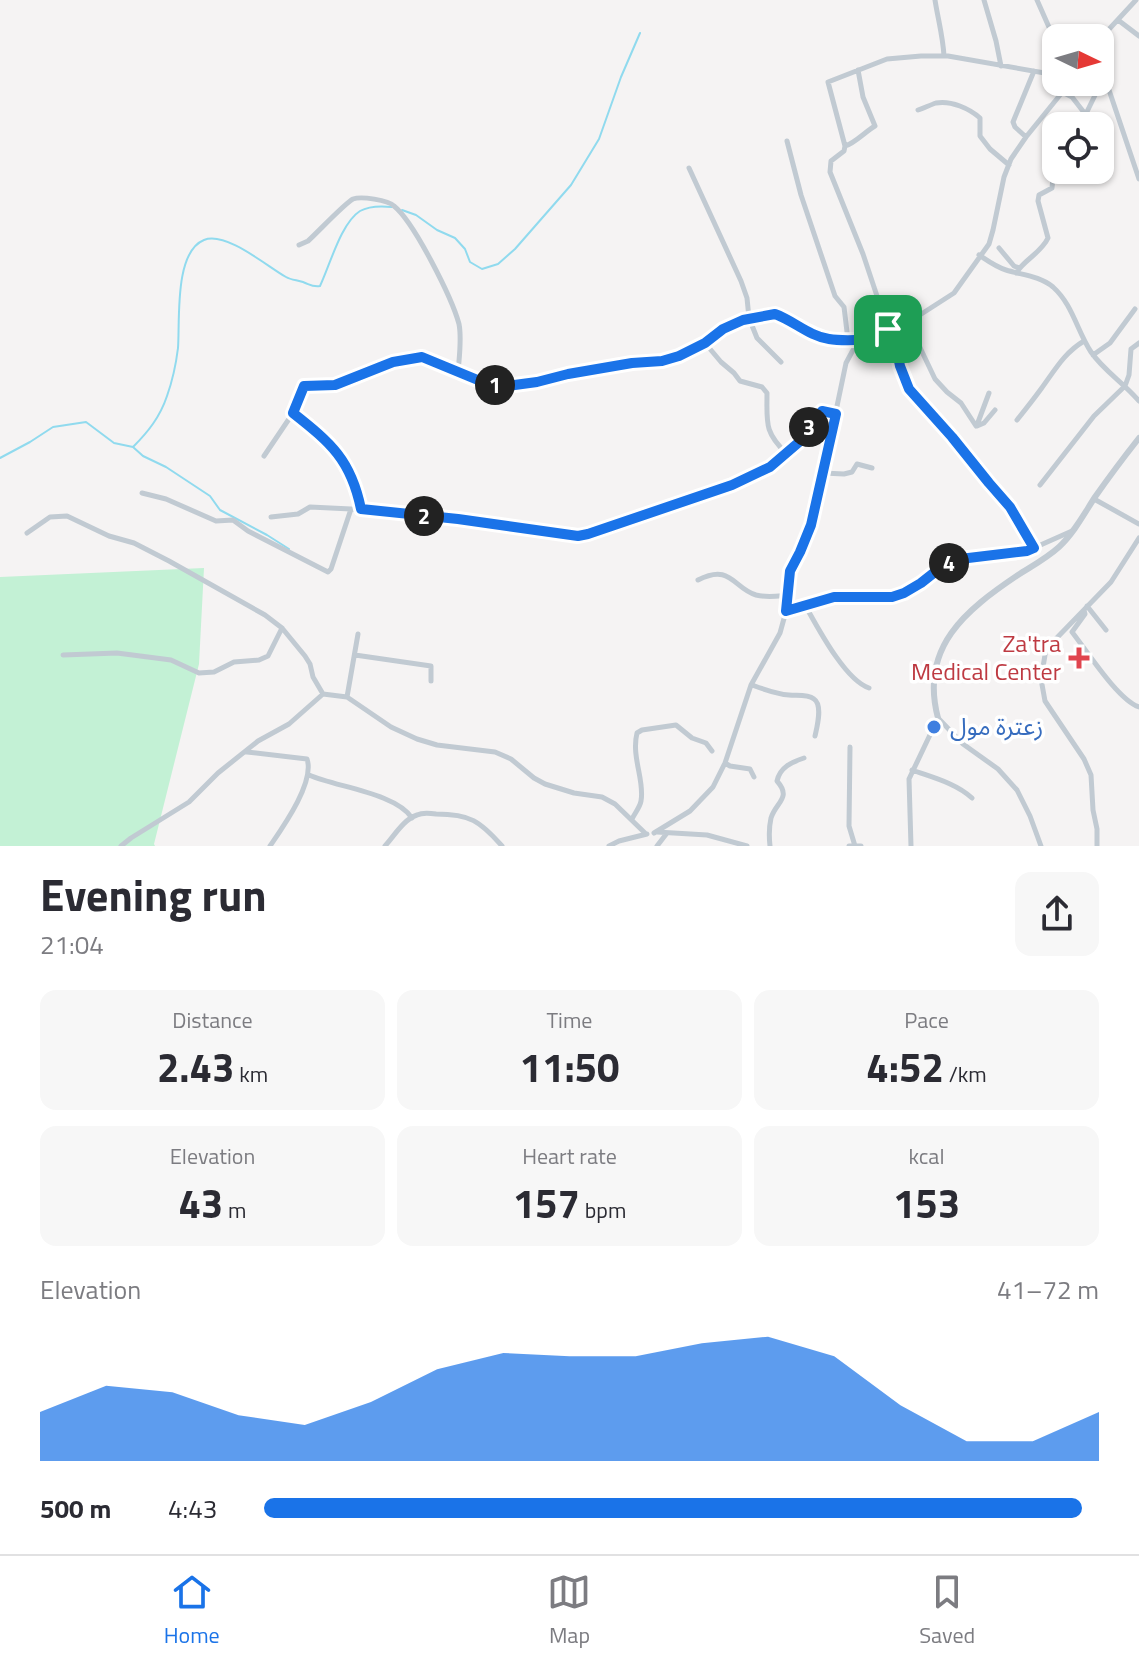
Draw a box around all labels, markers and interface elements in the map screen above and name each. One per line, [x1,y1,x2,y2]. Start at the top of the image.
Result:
north arrow [1042,24,1114,96]
map controls [1042,24,1114,184]
button: locate [1042,112,1114,184]
pin [854,295,922,363]
icon: arrive [866,307,910,351]
pin: 1 [475,365,515,405]
text: 1 [489,368,501,402]
pin: 3 [789,407,829,447]
text: 3 [803,410,815,444]
pin: 2 [404,496,444,536]
text: 2 [418,499,430,533]
pin: 4 [929,543,969,583]
text: 4 [943,546,955,580]
place label: Za'tra Medical Center [911,625,1061,689]
marker: Za'tra Medical Center [1068,647,1090,669]
place label: زعترة مول [950,708,1043,744]
marker: زعترة مول [925,718,943,736]
text: Evening run [40,861,267,928]
button: share [1015,872,1099,956]
text: 21:04 [40,925,104,964]
text: Distance [172,1003,253,1037]
text: Time [547,1003,592,1037]
text: Pace [904,1003,949,1037]
text: 2.43 [157,1037,234,1098]
text: 11:50 [520,1037,619,1098]
text: 4:52 [866,1037,944,1098]
text: km [234,1057,268,1091]
text: /km [944,1057,987,1091]
text: Elevation [170,1139,255,1173]
text: Heart rate [522,1139,617,1173]
text: kcal [909,1139,944,1173]
text: 43 [178,1173,223,1234]
text: 157 [513,1173,580,1234]
text: 153 [893,1173,960,1234]
text: m [223,1193,247,1227]
text: bpm [580,1193,626,1227]
text: Elevation [40,1270,141,1309]
text: 41–72 m [997,1270,1099,1309]
text: 500 m [40,1489,111,1528]
text: 4:43 [168,1489,217,1528]
tab: Home [164,1570,220,1652]
tab: Map [547,1570,591,1652]
tab: Saved [919,1570,975,1652]

